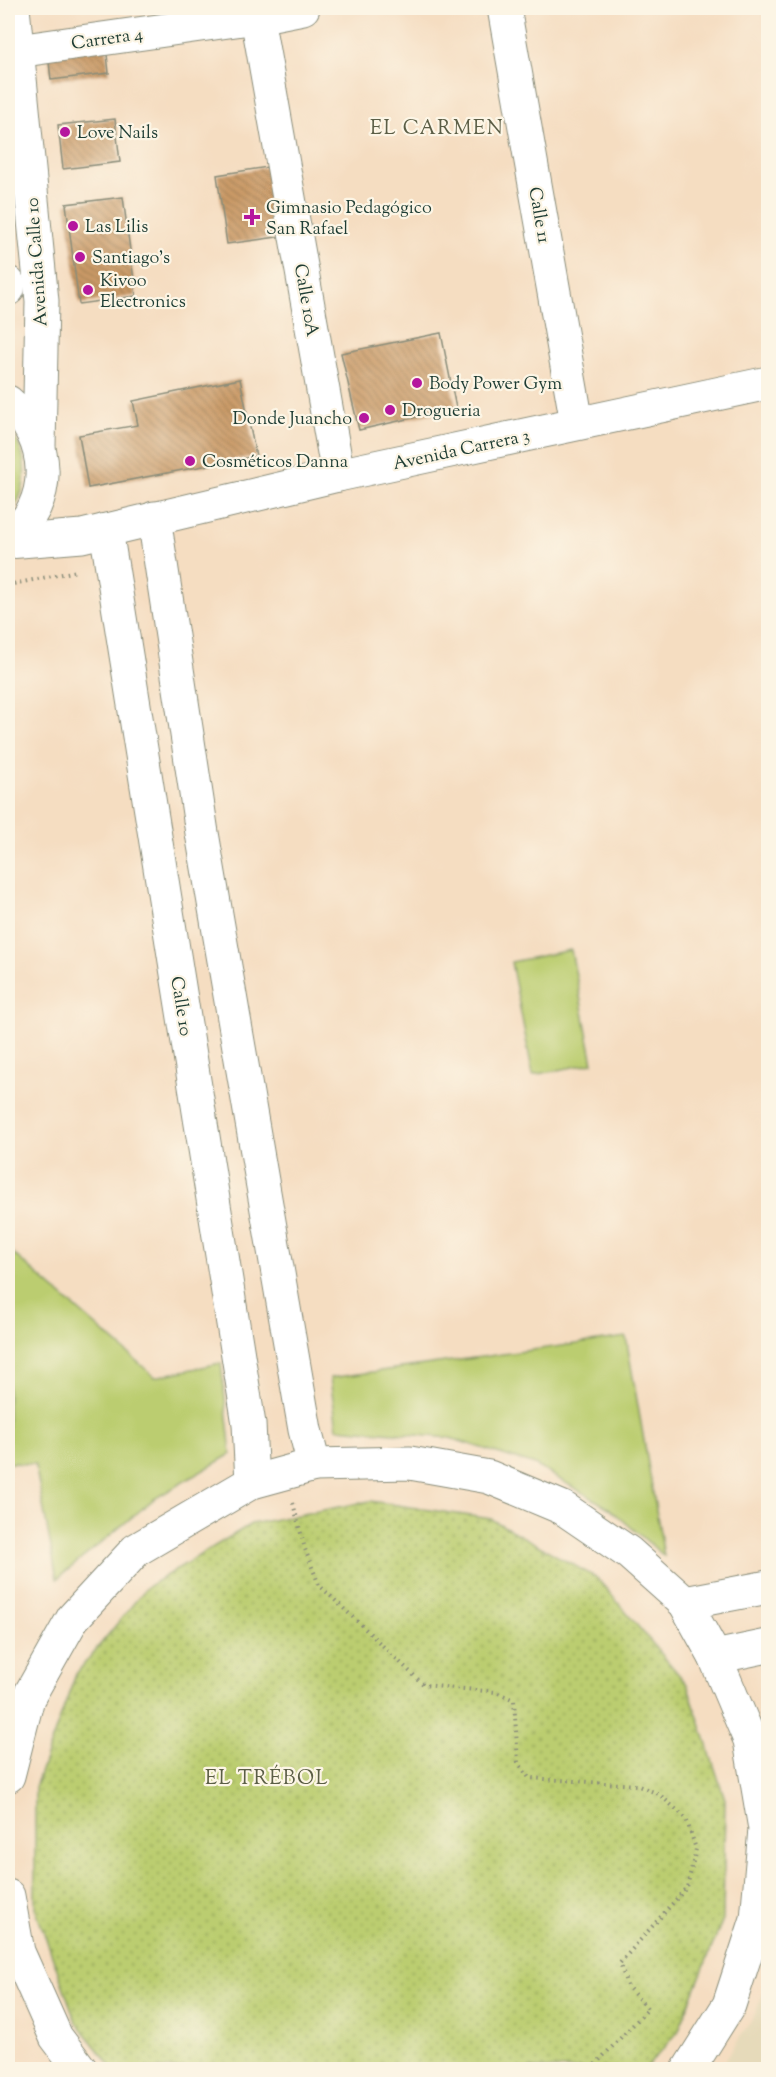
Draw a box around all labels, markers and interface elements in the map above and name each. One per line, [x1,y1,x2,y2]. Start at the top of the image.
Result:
street label: Carrera 4 [70,22,145,58]
district label: EL CARMEN [370,115,504,144]
place label: Love Nails [77,121,158,147]
marker: Love Nails [58,125,72,139]
street label: Calle 11 [520,185,556,246]
place label: Gimnasio Pedagógico San Rafael [266,196,432,243]
street label: Avenida Calle 10 [21,197,55,327]
marker: Gimnasio Pedagógico San Rafael [243,208,261,226]
place label: Las Lilis [85,215,148,241]
marker: Las Lilis [66,219,80,233]
place label: Santiago's [92,246,170,272]
marker: Santiago's [73,250,87,264]
street label: Calle 10A [286,262,324,339]
place label: Kivoo Electronics [100,269,186,316]
marker: Kivoo Electronics [81,283,95,297]
place label: Body Power Gym [429,372,562,398]
marker: Body Power Gym [410,376,424,390]
place label: Drogueria [402,399,481,425]
marker: Drogueria [383,403,397,417]
place label: Donde Juancho [233,407,352,433]
marker: Donde Juancho [357,411,371,425]
street label: Avenida Carrera 3 [391,424,532,478]
place label: Cosméticos Danna [202,450,348,476]
marker: Cosméticos Danna [183,454,197,468]
street label: Calle 10 [162,975,198,1038]
district label: EL TRÉBOL [205,1764,329,1794]

